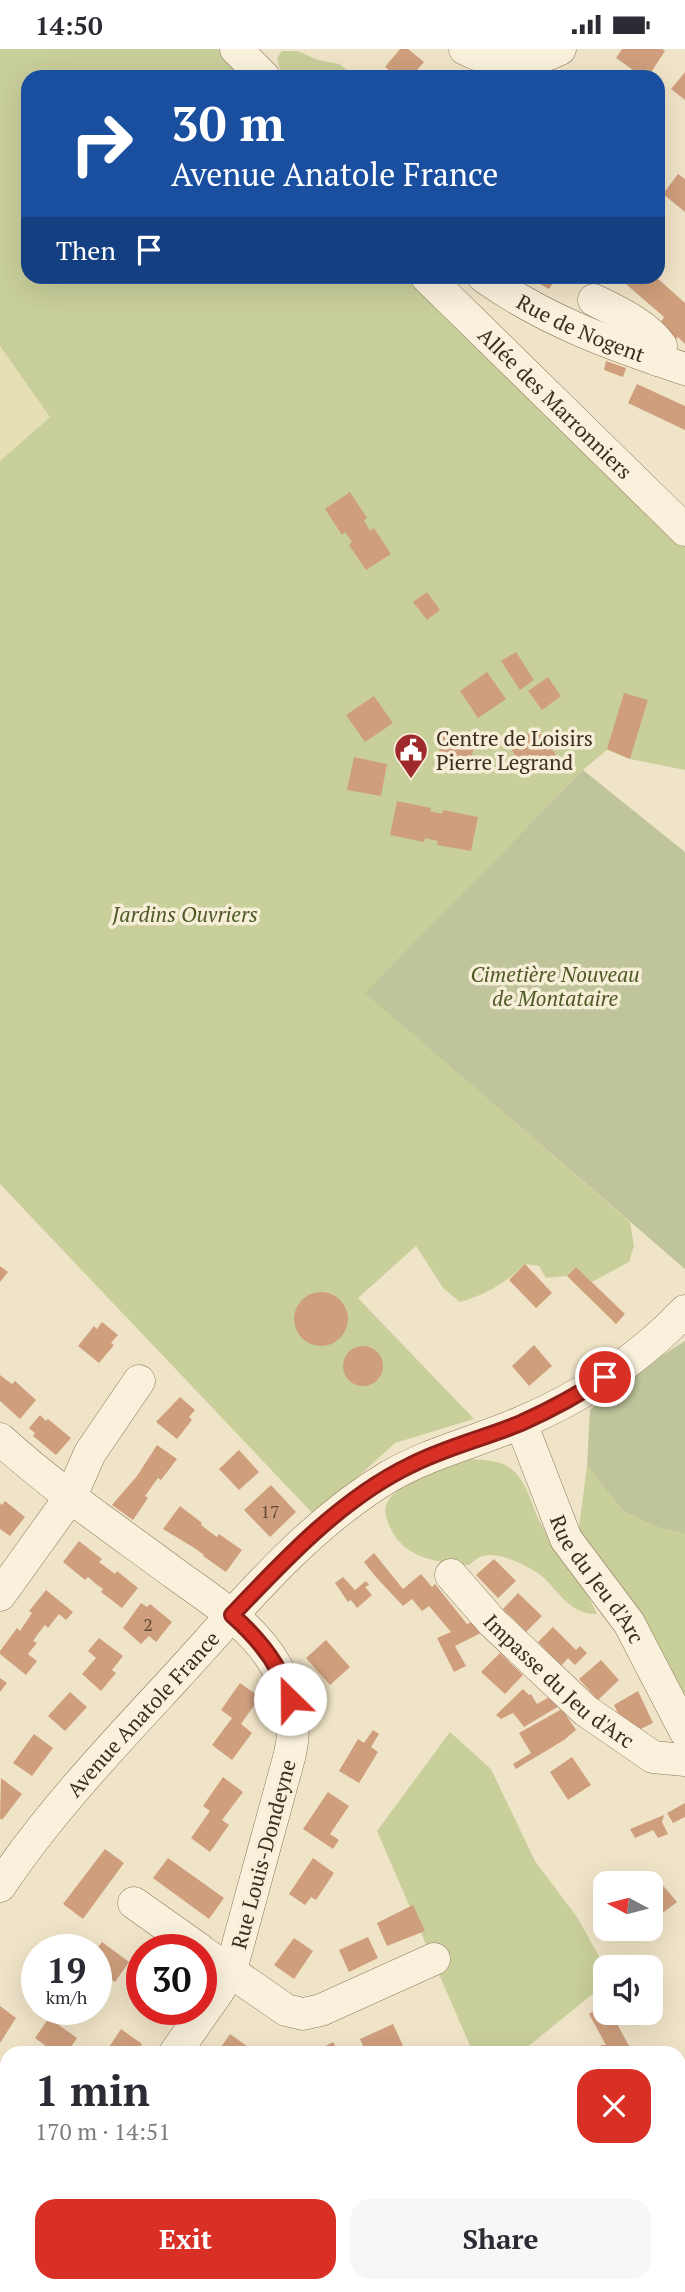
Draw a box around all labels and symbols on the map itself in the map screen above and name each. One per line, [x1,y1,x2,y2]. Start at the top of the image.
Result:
street label: Rue de Nogent [512,287,649,368]
street label: Allée des Marronniers [472,321,639,485]
place label: Centre de Loisirs Pierre Legrand [436,724,593,776]
public building icon: Centre de Loisirs Pierre Legrand [392,731,430,780]
park label: Jardins Ouvriers [111,900,258,928]
park label: Cimetière Nouveau de Montataire [470,960,640,1012]
pin [575,1347,635,1407]
house number: 17 [260,1499,280,1523]
street label: Rue du Jeu d'Arc [544,1511,651,1648]
street label: Impasse du Jeu d'Arc [477,1608,640,1754]
house number: 2 [143,1612,153,1636]
street label: Avenue Anatole France [60,1625,225,1803]
position arrow [253,1662,327,1736]
street label: Rue Louis-Dondeyne [224,1756,302,1952]
north arrow [593,1871,663,1941]
speed limit sign: 30 [126,1934,217,2025]

